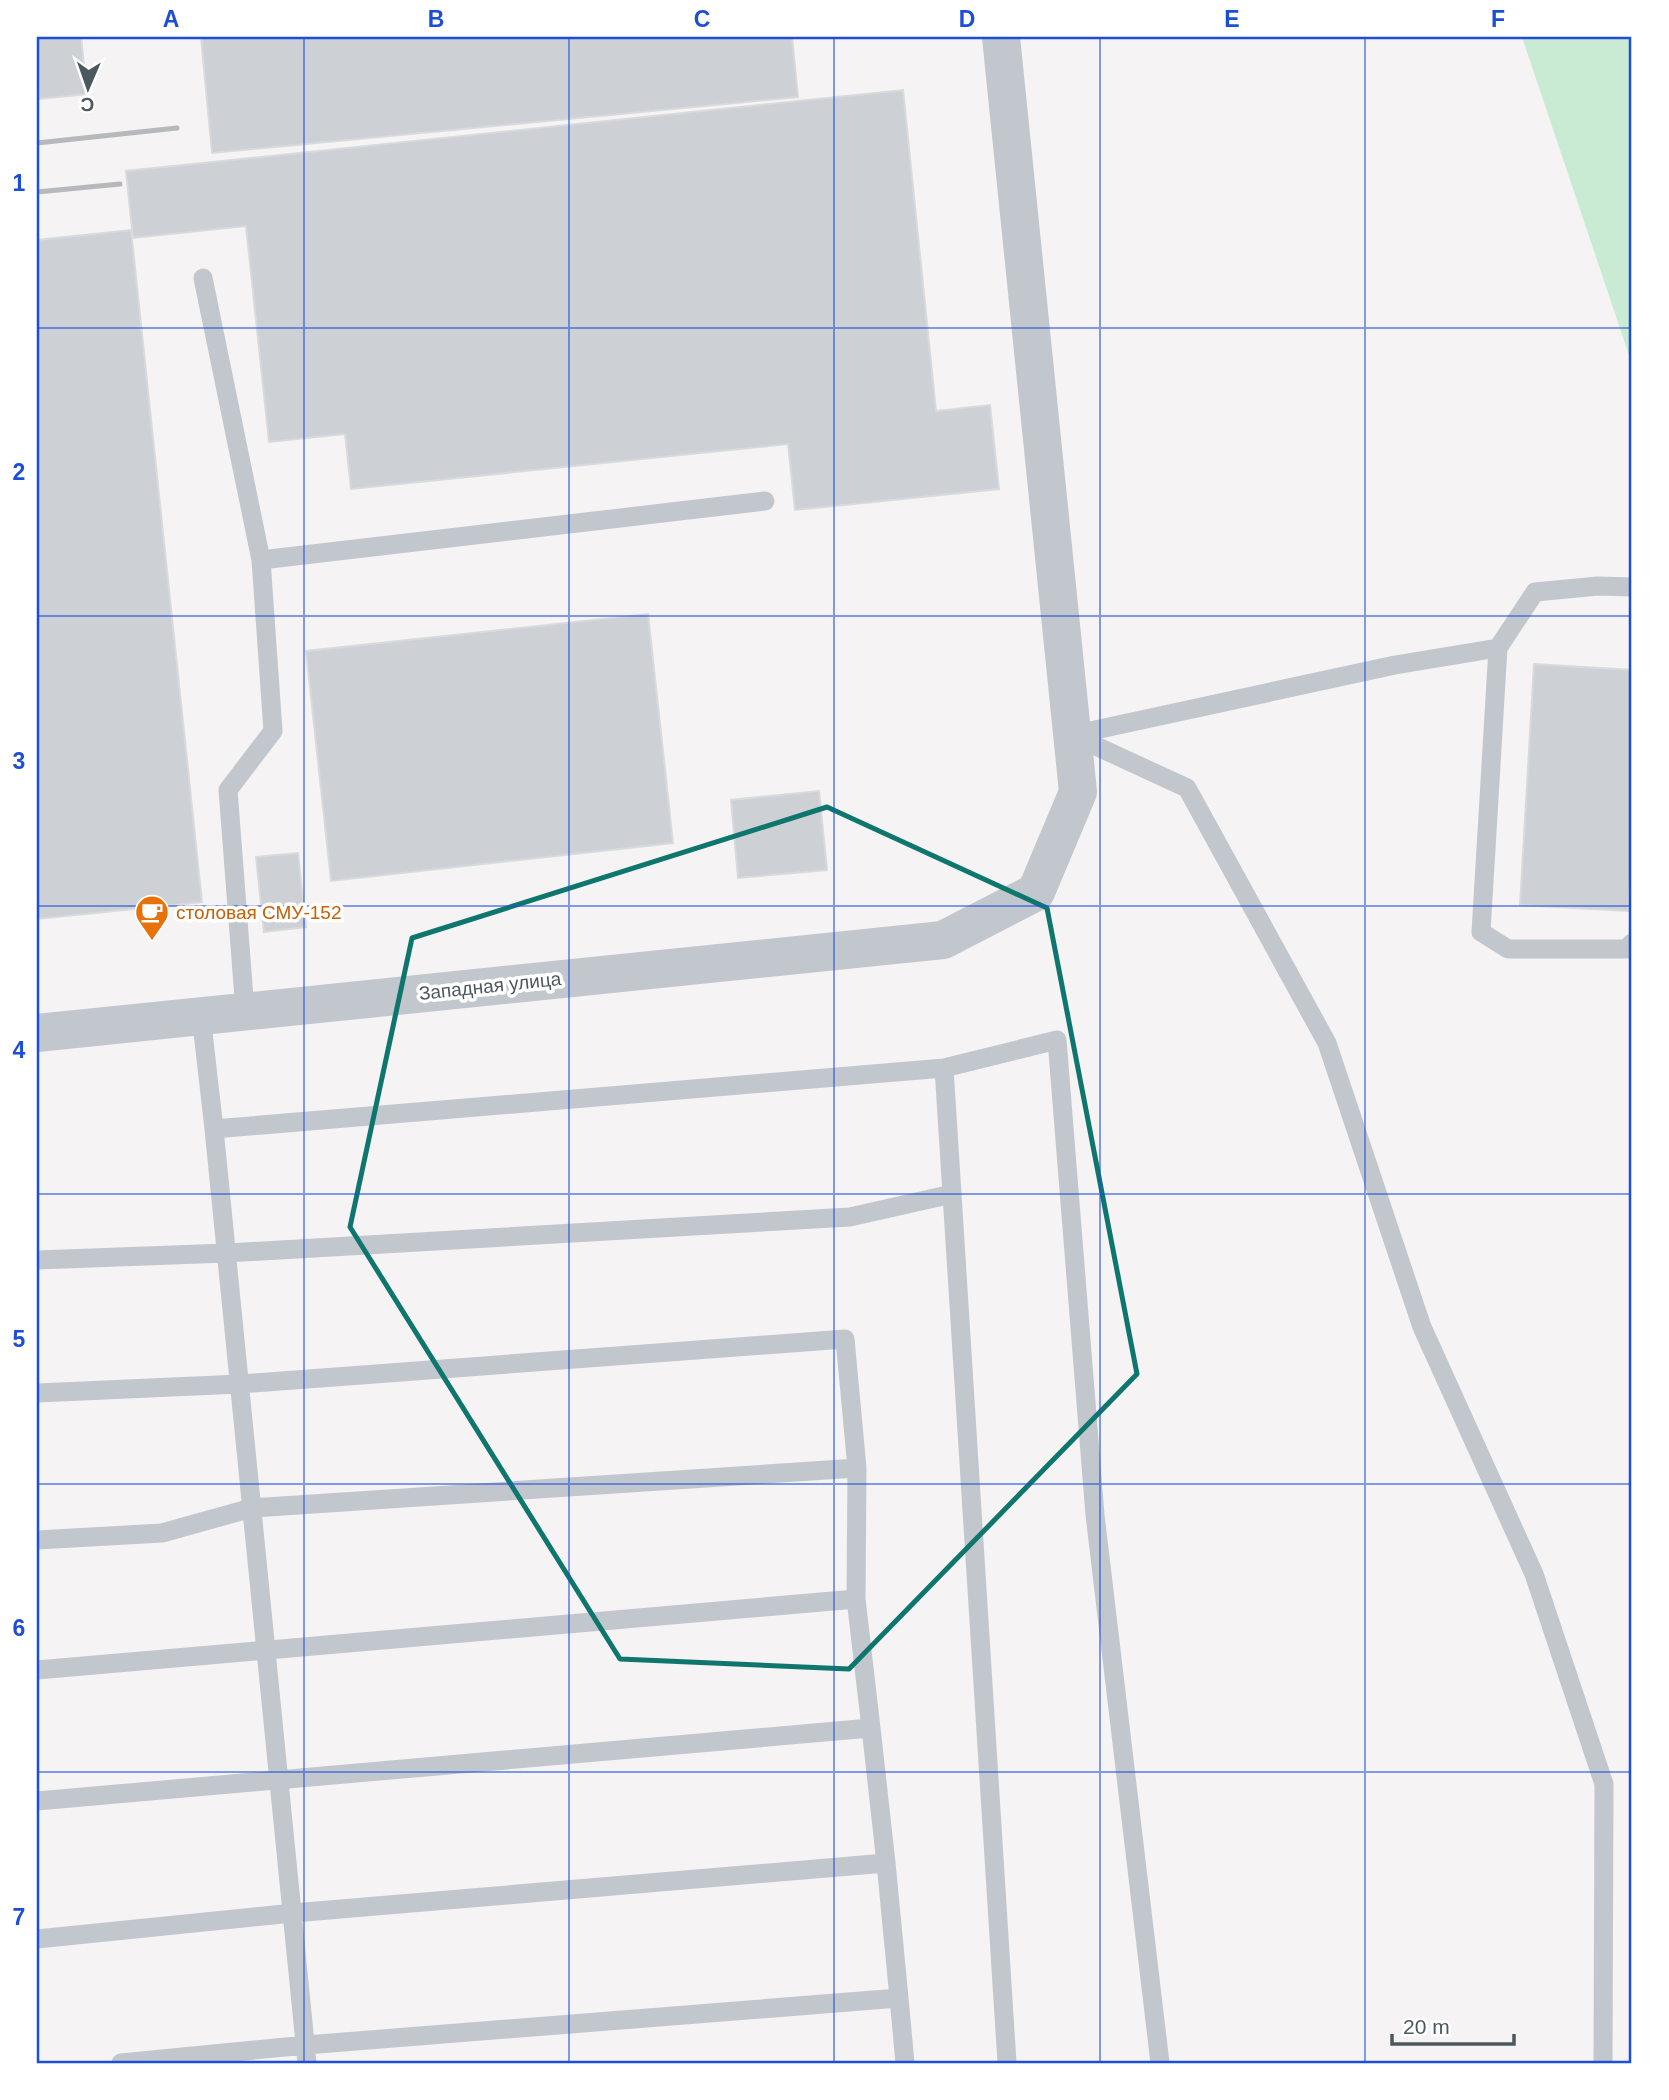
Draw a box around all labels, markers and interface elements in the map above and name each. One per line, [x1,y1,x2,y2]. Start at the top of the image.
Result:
text: A [163,6,179,32]
text: B [428,6,444,32]
text: C [694,6,710,32]
text: D [959,6,975,32]
text: E [1224,6,1240,32]
text: F [1491,6,1505,32]
north arrow [52,52,122,122]
text: С [80,94,95,115]
text: 1 [13,170,26,196]
text: 2 [13,459,25,485]
text: 3 [13,748,25,774]
cafe icon: столовая СМУ-152 [133,893,171,942]
place label: столовая СМУ-152 [176,902,341,923]
street label: Западная улица [418,968,563,1004]
text: 4 [13,1037,26,1063]
text: 5 [13,1326,26,1352]
text: 6 [13,1615,25,1641]
text: 7 [13,1904,25,1930]
scale bar [1392,2002,1515,2046]
text: 20 m [1403,2015,1450,2038]

